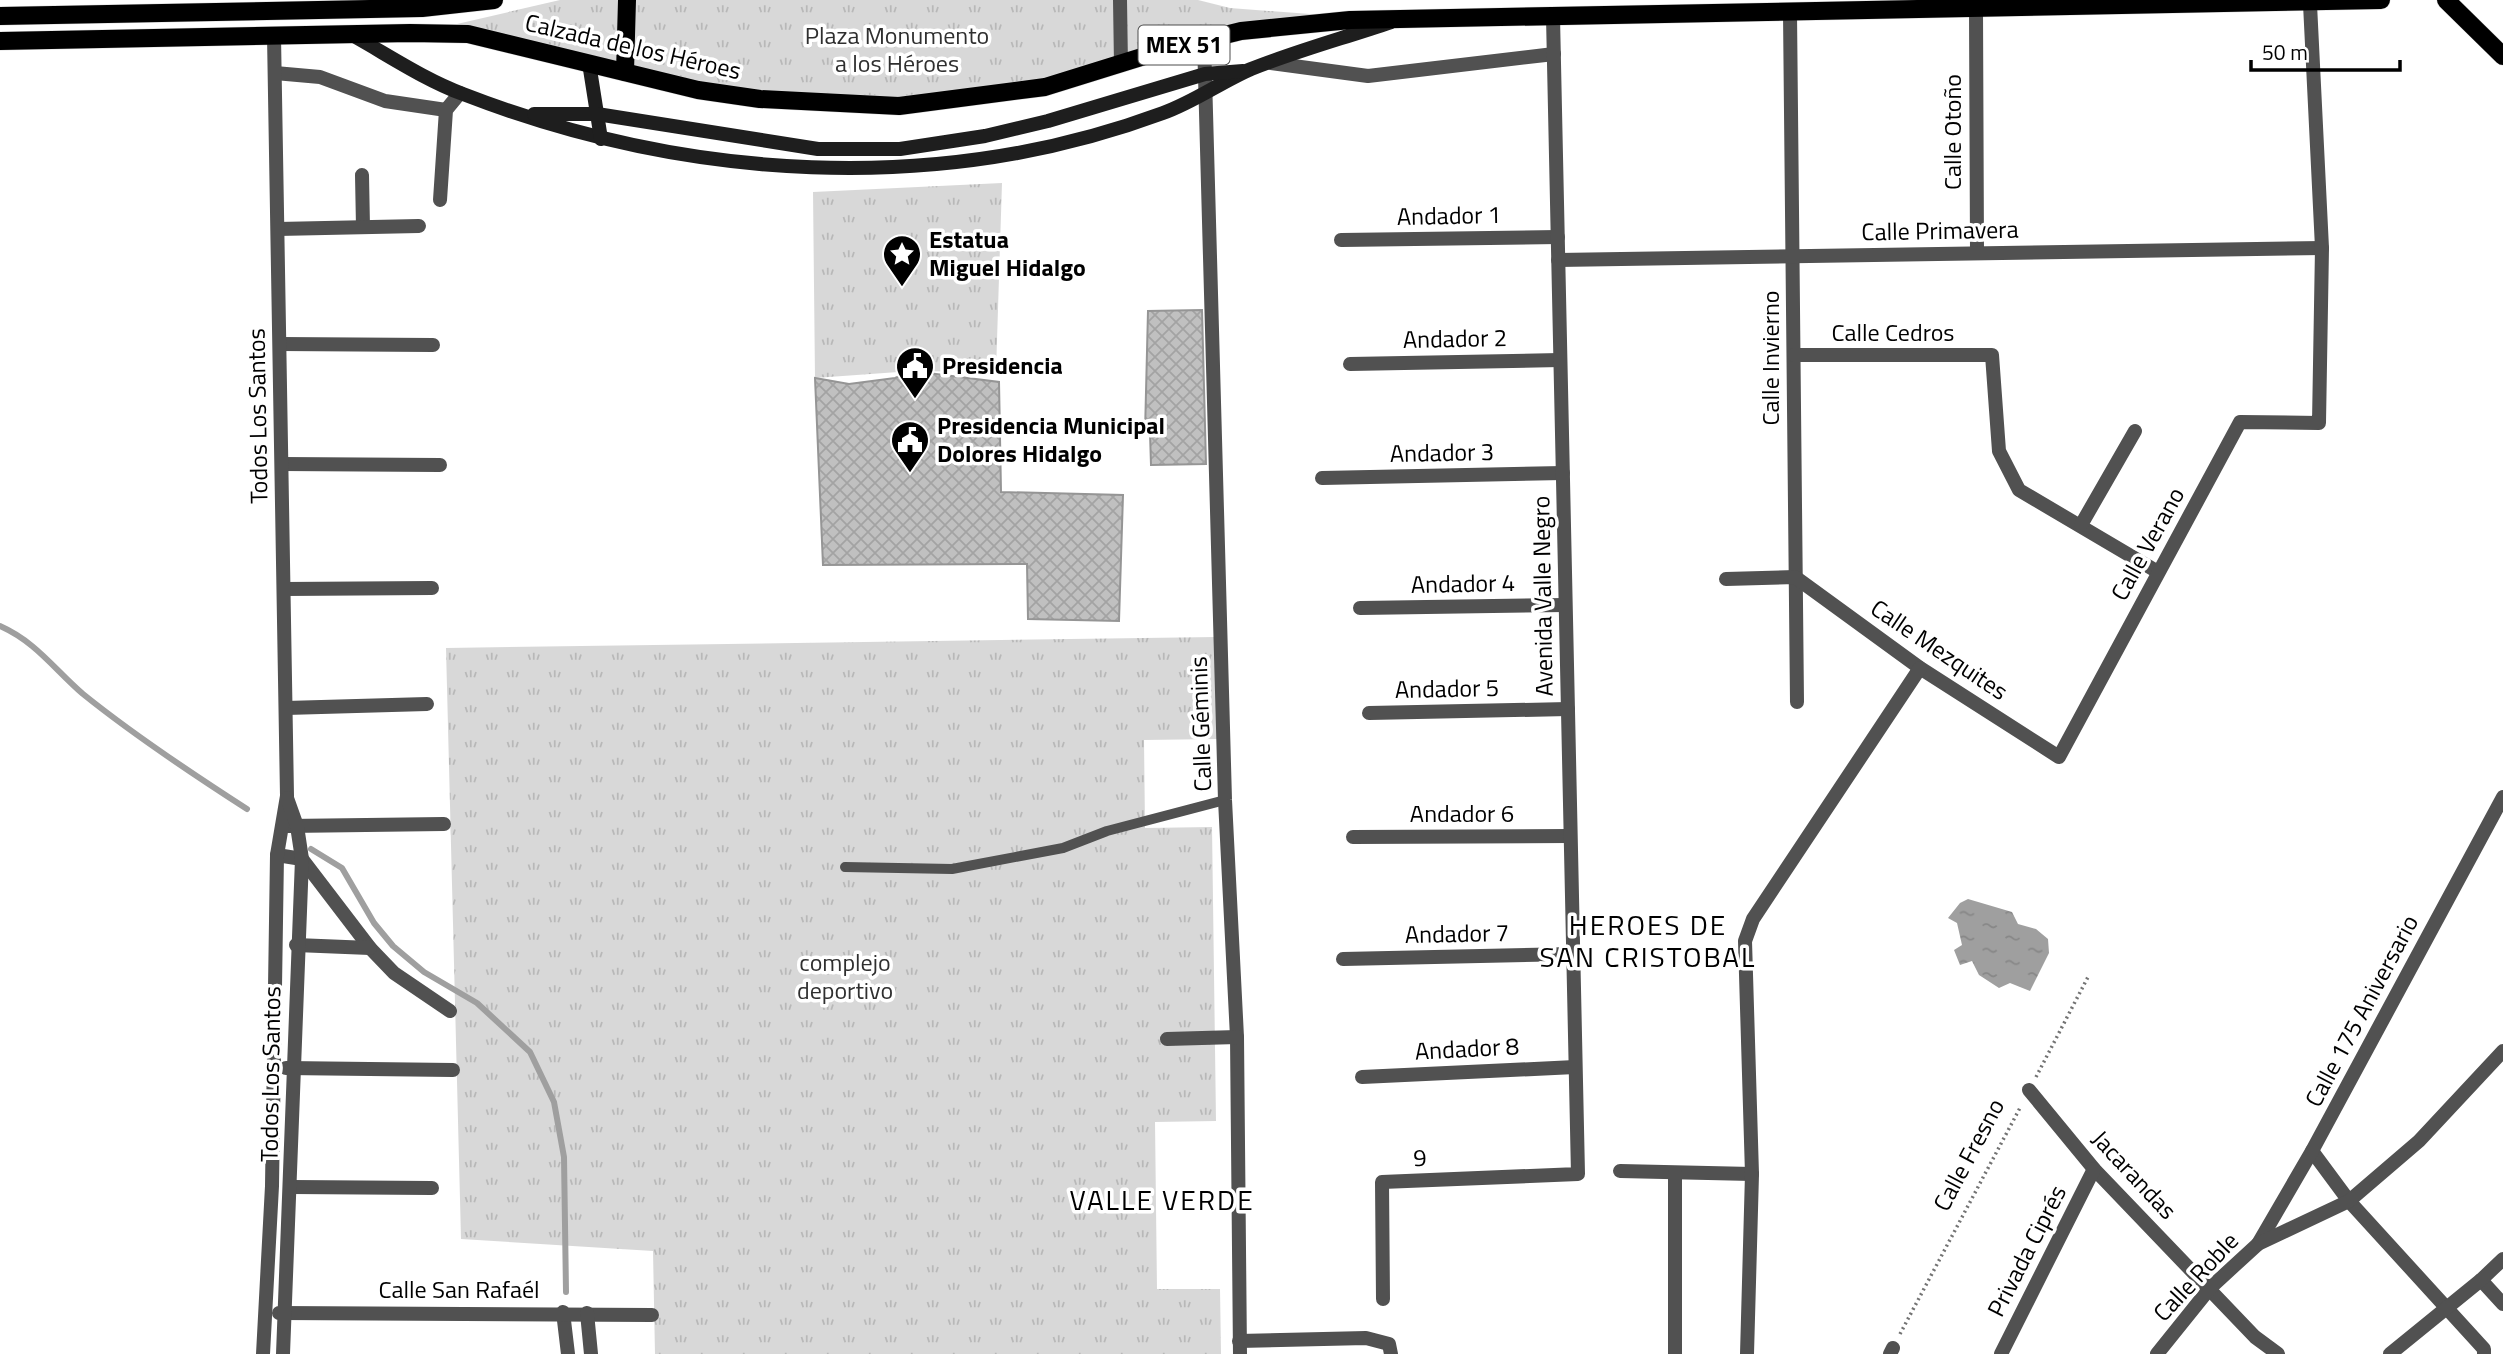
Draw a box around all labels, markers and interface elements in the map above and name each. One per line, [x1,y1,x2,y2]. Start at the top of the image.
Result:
street label: Calzada de los Héroes [522,4,745,88]
park label: Plaza Monumento a los Héroes [805,17,989,81]
road number: MEX 51 [1138,26,1230,64]
scale bar [2251,28,2400,72]
text: 50 m [2262,36,2308,68]
street label: Calle Otoño [1934,74,1970,190]
street label: Andador 1 [1397,196,1501,234]
street label: Calle Primavera [1861,211,2019,249]
place label: Estatua Miguel Hidalgo [929,221,1086,285]
place icon: Estatua Miguel Hidalgo [881,233,923,288]
street label: Calle Invierno [1752,290,1788,426]
street label: Calle Cedros [1831,314,1955,350]
street label: Andador 2 [1403,319,1507,357]
street label: Todos Los Santos [237,328,277,504]
public building icon: Presidencia [894,345,936,400]
place label: Presidencia [942,347,1063,383]
place label: Presidencia Municipal Dolores Hidalgo [937,407,1165,471]
public building icon: Presidencia Municipal Dolores Hidalgo [889,419,931,474]
street label: Andador 3 [1390,433,1494,471]
street label: Calle Verano [2101,480,2193,607]
street label: Avenida Valle Negro [1522,495,1562,697]
street label: Andador 4 [1411,564,1515,602]
street label: Calle Mezquites [1864,590,2015,709]
street label: Calle Géminis [1180,656,1220,792]
street label: Andador 5 [1395,669,1499,707]
street label: Andador 6 [1410,795,1514,831]
district label: HEROES DE SAN CRISTOBAL [1540,903,1756,978]
street label: Calle 175 Aniversario [2295,908,2427,1113]
street label: Andador 7 [1405,914,1509,952]
park label: complejo deportivo [797,944,893,1008]
street label: Todos Los Santos [250,986,290,1162]
street label: Andador 8 [1414,1027,1520,1069]
street label: Calle Fresno [1923,1092,2013,1217]
street label: Jacarandas [2084,1122,2186,1227]
street label: 9 [1413,1139,1427,1175]
district label: VALLE VERDE [1069,1178,1255,1221]
street label: Privada Ciprés [1978,1178,2075,1323]
street label: Calle Roble [2144,1223,2246,1329]
street label: Calle San Rafaél [378,1271,540,1307]

